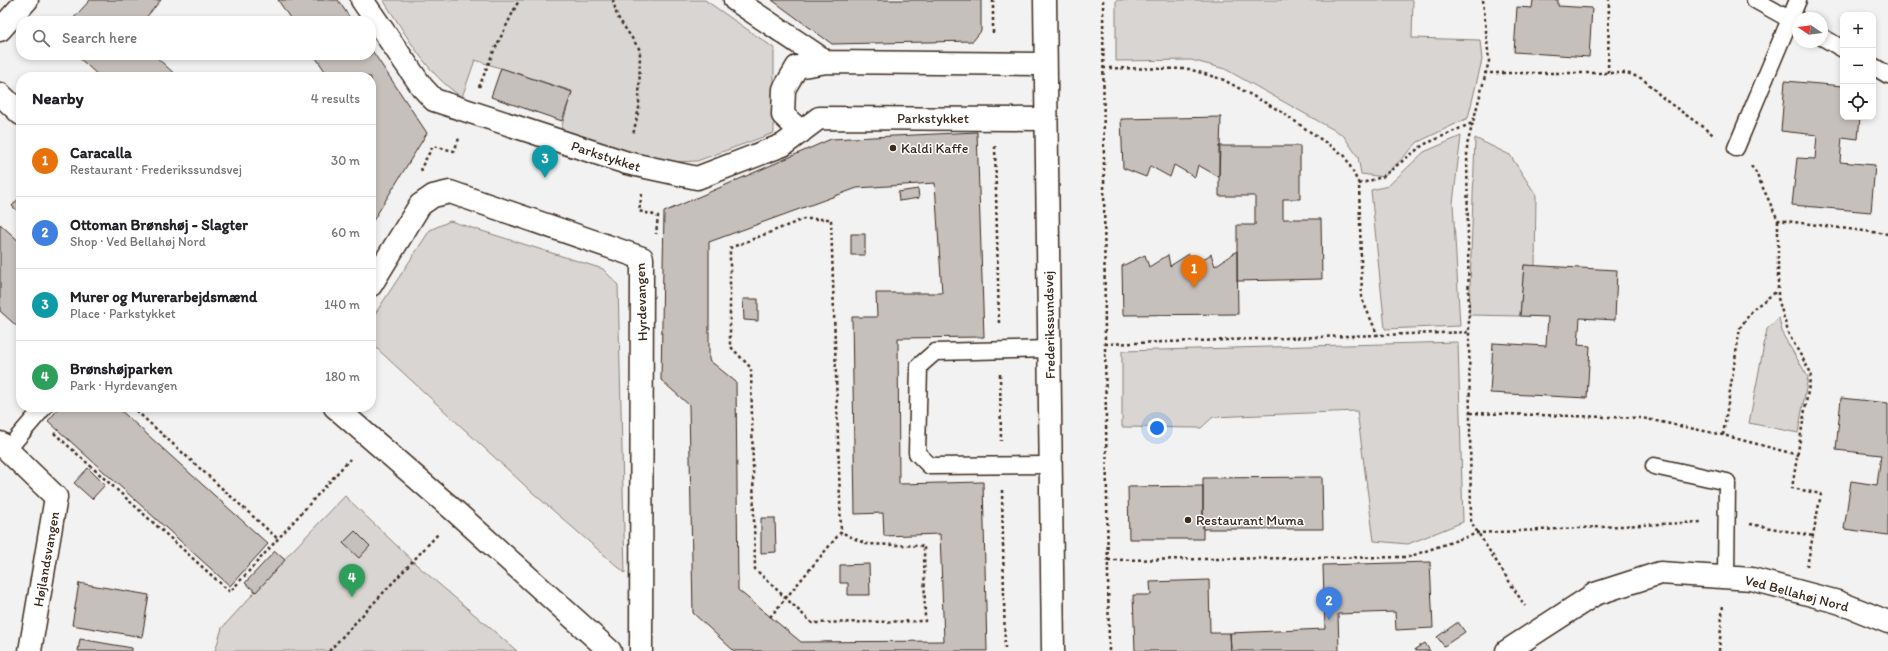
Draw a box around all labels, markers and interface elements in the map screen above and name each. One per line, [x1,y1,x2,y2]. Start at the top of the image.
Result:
north arrow [1792,12,1828,48]
map controls [1840,12,1876,120]
button: + [1840,12,1876,48]
search box [16,16,376,60]
icon: search [30,27,52,49]
text: Search here [62,29,137,47]
button: − [1840,48,1876,84]
button: locate [1840,84,1876,120]
text: Nearby [32,88,84,108]
text: 4 results [311,91,360,106]
street label: Parkstykket [897,110,969,127]
street label: Parkstykket [569,137,643,176]
place label: Kaldi Kaffe [901,140,969,157]
marker: Kaldi Kaffe [888,143,898,153]
text: Caracalla [70,144,132,162]
pin: 3 [532,145,558,178]
text: 1 [42,153,48,168]
text: 30 m [331,153,360,168]
text: Restaurant · Frederikssundsvej [70,162,242,177]
text: Ottoman Brønshøj - Slagter [70,216,248,234]
text: 2 [42,225,48,240]
text: 60 m [331,225,360,240]
text: Shop · Ved Bellahøj Nord [70,234,206,249]
pin: 1 [1181,255,1207,288]
street label: Hyrdevangen [632,262,651,342]
street label: Frederikssundsvej [1040,271,1059,379]
text: Murer og Murerarbejdsmænd [70,288,257,306]
text: 3 [41,297,49,312]
text: 140 m [324,297,360,312]
text: Place · Parkstykket [70,306,176,321]
text: Brønshøjparken [70,360,173,378]
text: 4 [41,369,49,384]
text: 180 m [325,369,360,384]
text: Park · Hyrdevangen [70,378,177,393]
your location [1147,418,1167,438]
street label: Højlandsvangen [30,510,63,608]
place label: Restaurant Muma [1196,512,1305,529]
marker: Restaurant Muma [1183,515,1193,525]
pin: 4 [339,564,365,597]
street label: Ved Bellahøj Nord [1743,571,1851,616]
pin: 2 [1316,587,1342,620]

